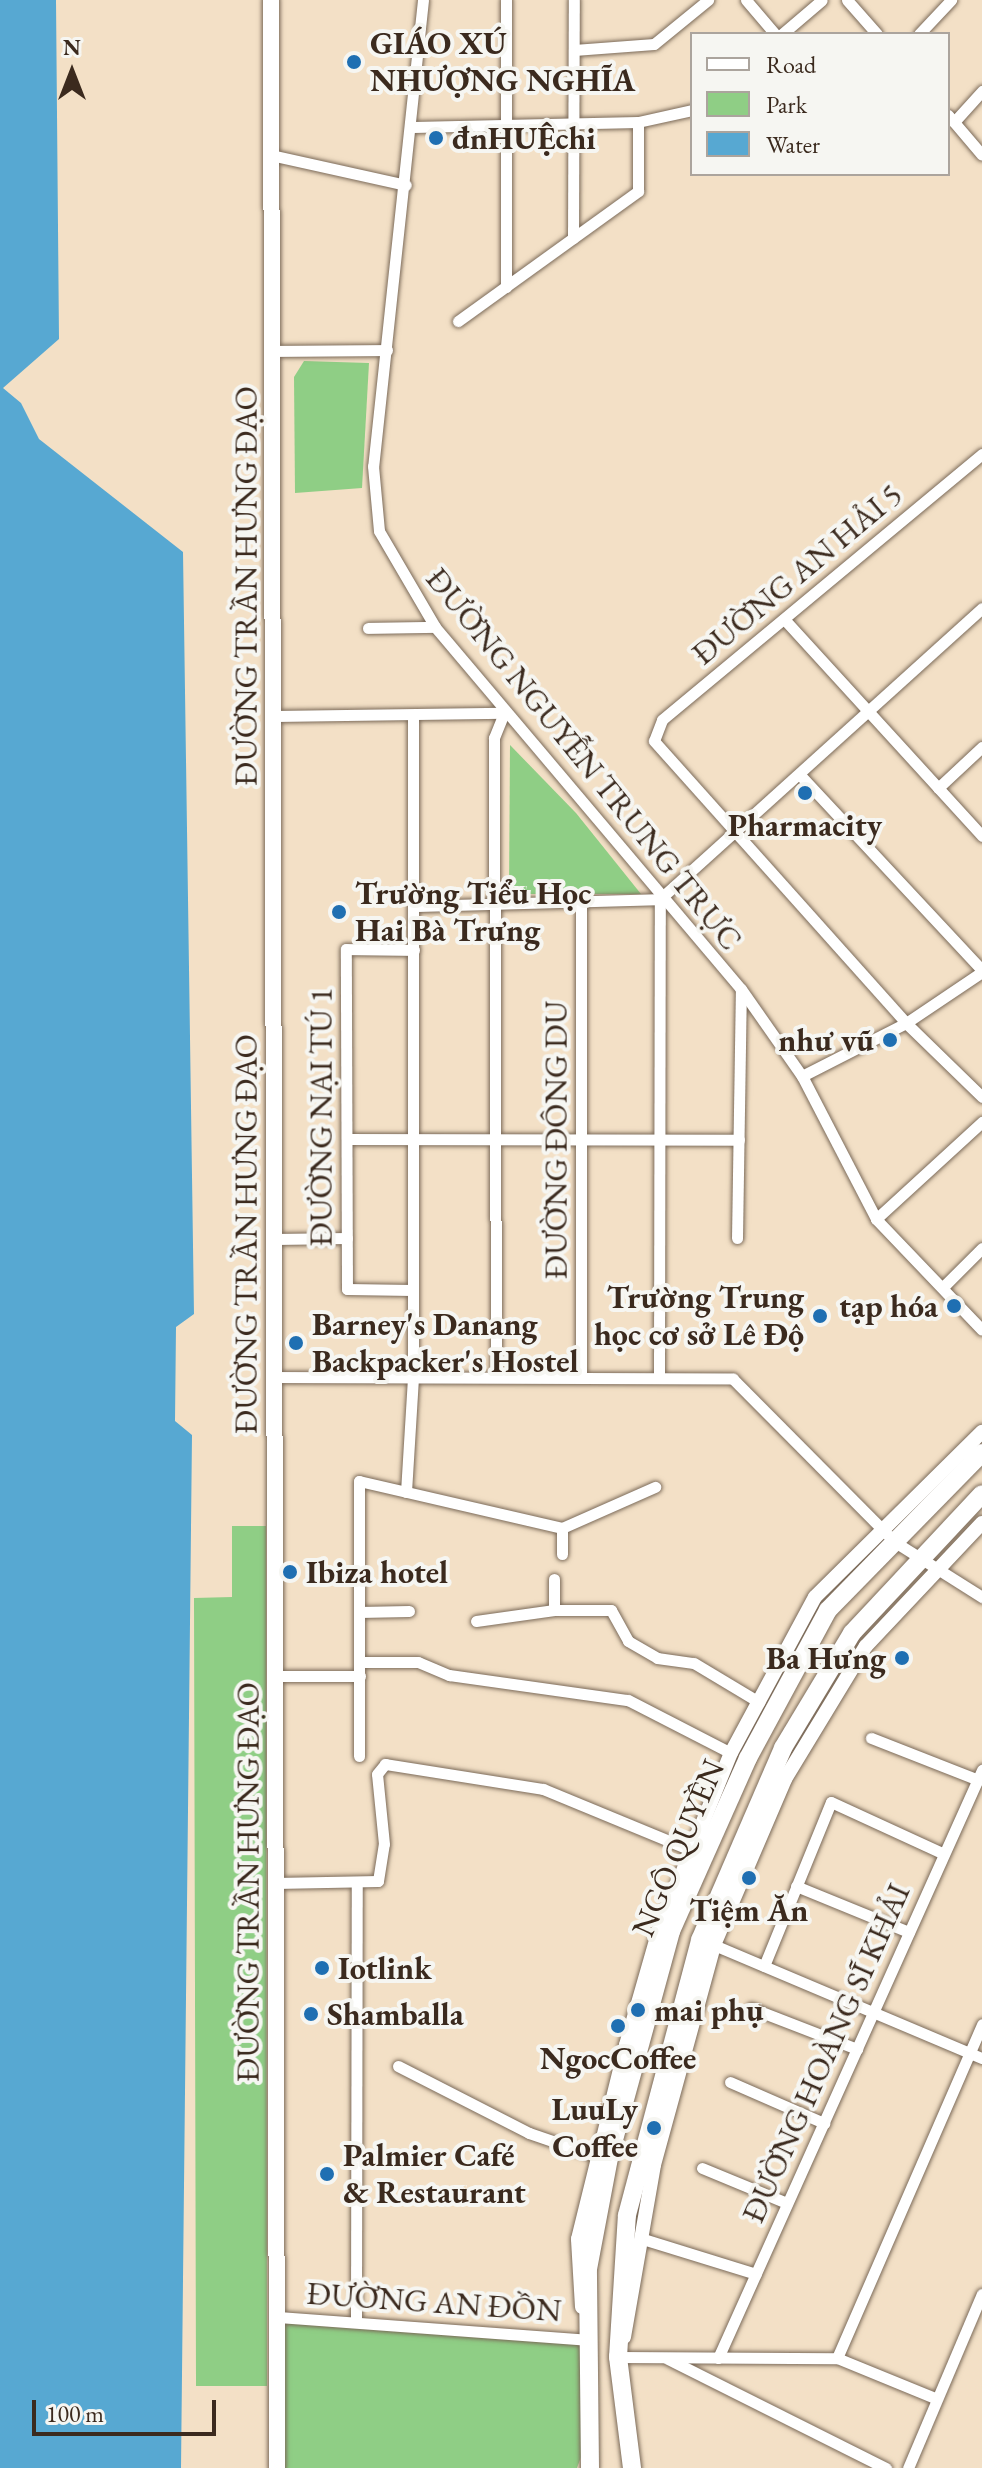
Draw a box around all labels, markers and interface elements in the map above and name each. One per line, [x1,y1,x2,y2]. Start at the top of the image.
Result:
place label: GIÁO XÚ NHƯỢNG NGHĨA [370,25,635,100]
north arrow [32,32,112,112]
legend [690,32,950,176]
text: N [63,33,81,62]
text: Road [766,49,816,80]
marker: GIÁO XÚ NHƯỢNG NGHĨA [345,53,363,71]
text: Park [766,89,807,120]
place label: đnHUỆchi [452,119,596,157]
marker: đnHUỆchi [427,129,445,147]
text: Water [766,129,820,160]
street label: ĐƯỜNG TRẦN HƯNG ĐẠO [227,386,265,786]
street label: ĐƯỜNG AN HẢI 5 [684,475,910,673]
street label: ĐƯỜNG NGUYỄN TRUNG TRỰC [418,560,750,958]
marker: Pharmacity [796,784,814,802]
place label: Pharmacity [728,806,882,844]
place label: Trường Tiểu Học Hai Bà Trưng [355,875,591,950]
marker: Trường Tiểu Học Hai Bà Trưng [330,903,348,921]
street label: ĐƯỜNG NẠI TÚ 1 [302,988,340,1246]
street label: ĐƯỜNG ĐÔNG DU [537,1001,575,1279]
place label: như vũ [778,1021,874,1059]
marker: như vũ [881,1031,899,1049]
street label: ĐƯỜNG TRẦN HƯNG ĐẠO [227,1034,265,1434]
place label: Trường Trung học cơ sở Lê Độ [594,1279,804,1354]
place label: tạp hóa [839,1287,938,1325]
marker: tạp hóa [945,1297,963,1315]
place label: Barney's Danang Backpacker's Hostel [312,1306,579,1381]
marker: Trường Trung học cơ sở Lê Độ [811,1307,829,1325]
marker: Barney's Danang Backpacker's Hostel [287,1334,305,1352]
place label: Ibiza hotel [306,1553,448,1591]
marker: Ibiza hotel [281,1563,299,1581]
place label: Ba Hưng [766,1639,886,1677]
marker: Ba Hưng [893,1649,911,1667]
street label: ĐƯỜNG TRẦN HƯNG ĐẠO [229,1682,267,2082]
street label: NGÔ QUYỀN [624,1754,732,1942]
marker: Tiệm Ăn [740,1869,758,1887]
street label: ĐƯỜNG HOÀNG SĨ KHẢI [734,1878,918,2228]
place label: Tiệm Ăn [690,1891,808,1929]
place label: Iotlink [338,1949,432,1987]
marker: Iotlink [313,1959,331,1977]
place label: mai phụ [654,1991,764,2029]
place label: Shamballa [327,1995,464,2033]
marker: mai phụ [629,2001,647,2019]
marker: Shamballa [302,2005,320,2023]
marker: NgocCoffee [609,2017,627,2035]
place label: NgocCoffee [540,2039,696,2077]
place label: LuuLy Coffee [551,2091,638,2166]
marker: LuuLy Coffee [645,2119,663,2137]
place label: Palmier Café & Restaurant [343,2137,526,2212]
marker: Palmier Café & Restaurant [318,2165,336,2183]
street label: ĐƯỜNG AN ĐỒN [305,2274,563,2330]
scale bar [36,2384,220,2434]
text: 100 m [46,2398,104,2429]

